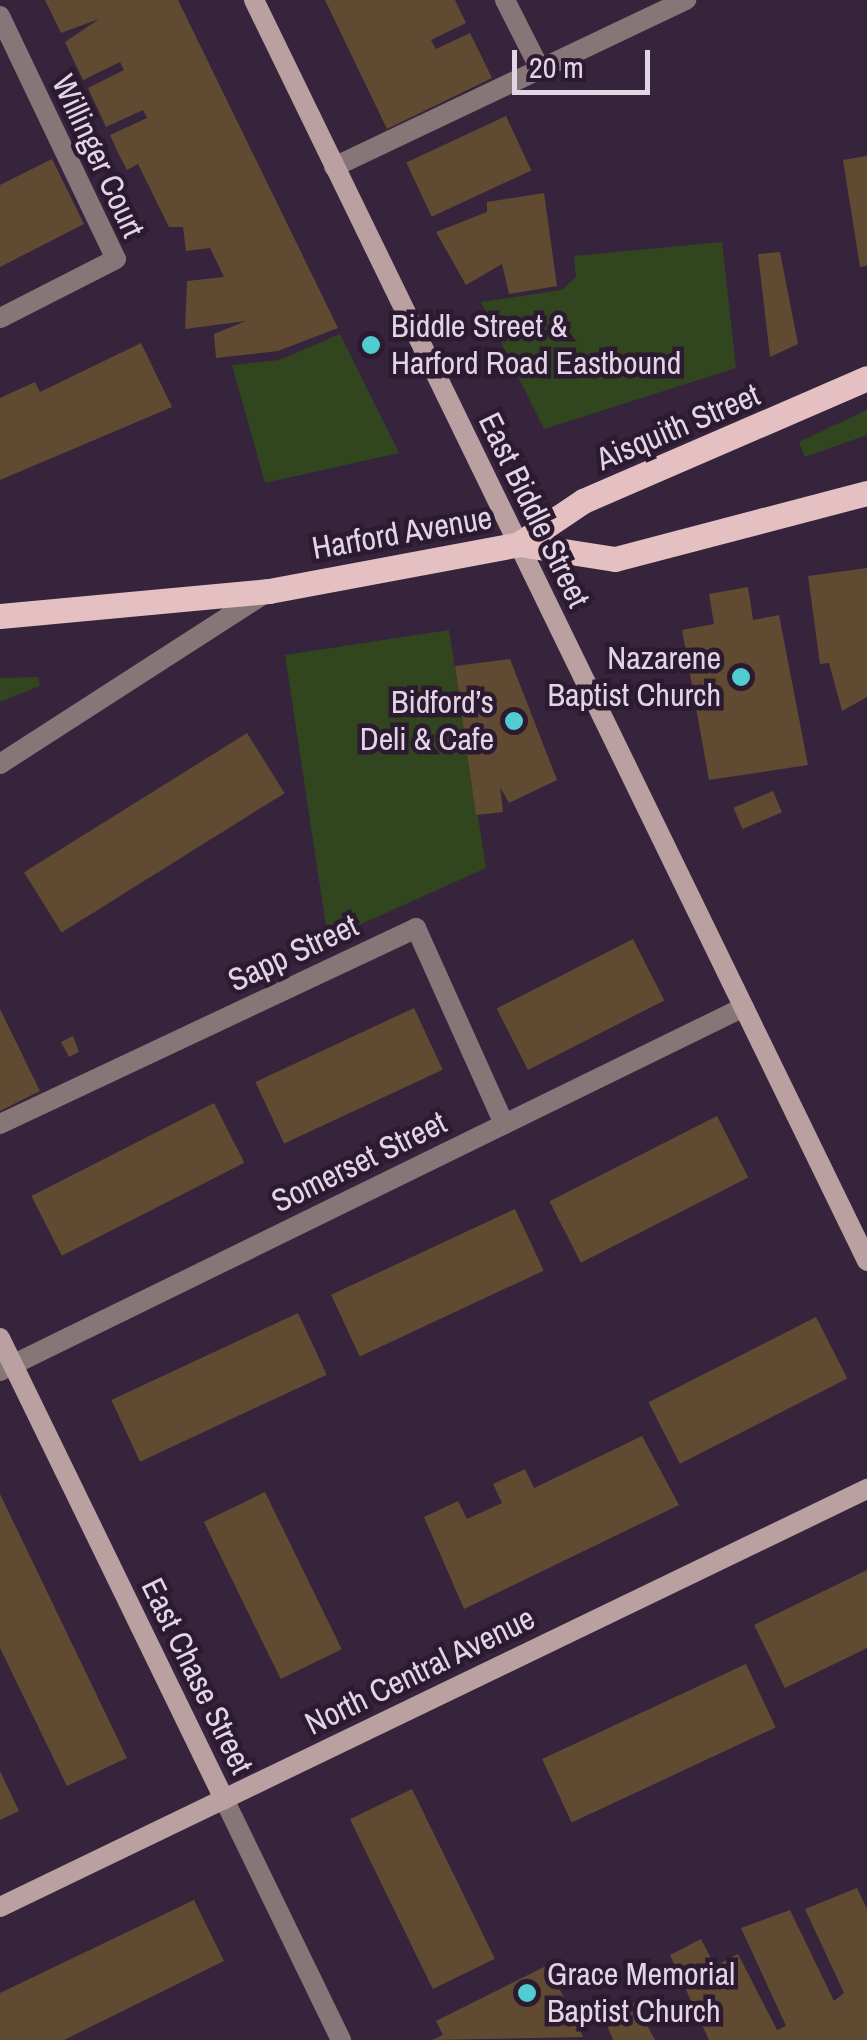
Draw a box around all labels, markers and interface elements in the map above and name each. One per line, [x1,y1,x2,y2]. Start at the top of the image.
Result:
scale bar [517,30,654,92]
text: 20 m [529,47,584,87]
street label: Willinger Court [44,69,152,243]
place label: Biddle Street & Harford Road Eastbound [391,308,681,383]
marker: Biddle Street & Harford Road Eastbound [360,334,382,356]
street label: Aisquith Street [591,375,765,479]
street label: East Biddle Street [470,407,598,613]
street label: Harford Avenue [308,498,496,568]
place label: Nazarene Baptist Church [547,640,721,715]
marker: Nazarene Baptist Church [730,666,752,688]
place label: Bidford’s Deli & Cafe [360,684,494,759]
marker: Bidford’s Deli & Cafe [503,710,525,732]
street label: Sapp Street [222,906,364,1000]
street label: Somerset Street [265,1103,453,1221]
street label: East Chase Street [133,1572,261,1780]
street label: North Central Avenue [298,1599,542,1743]
place label: Grace Memorial Baptist Church [547,1956,735,2031]
marker: Grace Memorial Baptist Church [516,1982,538,2004]

